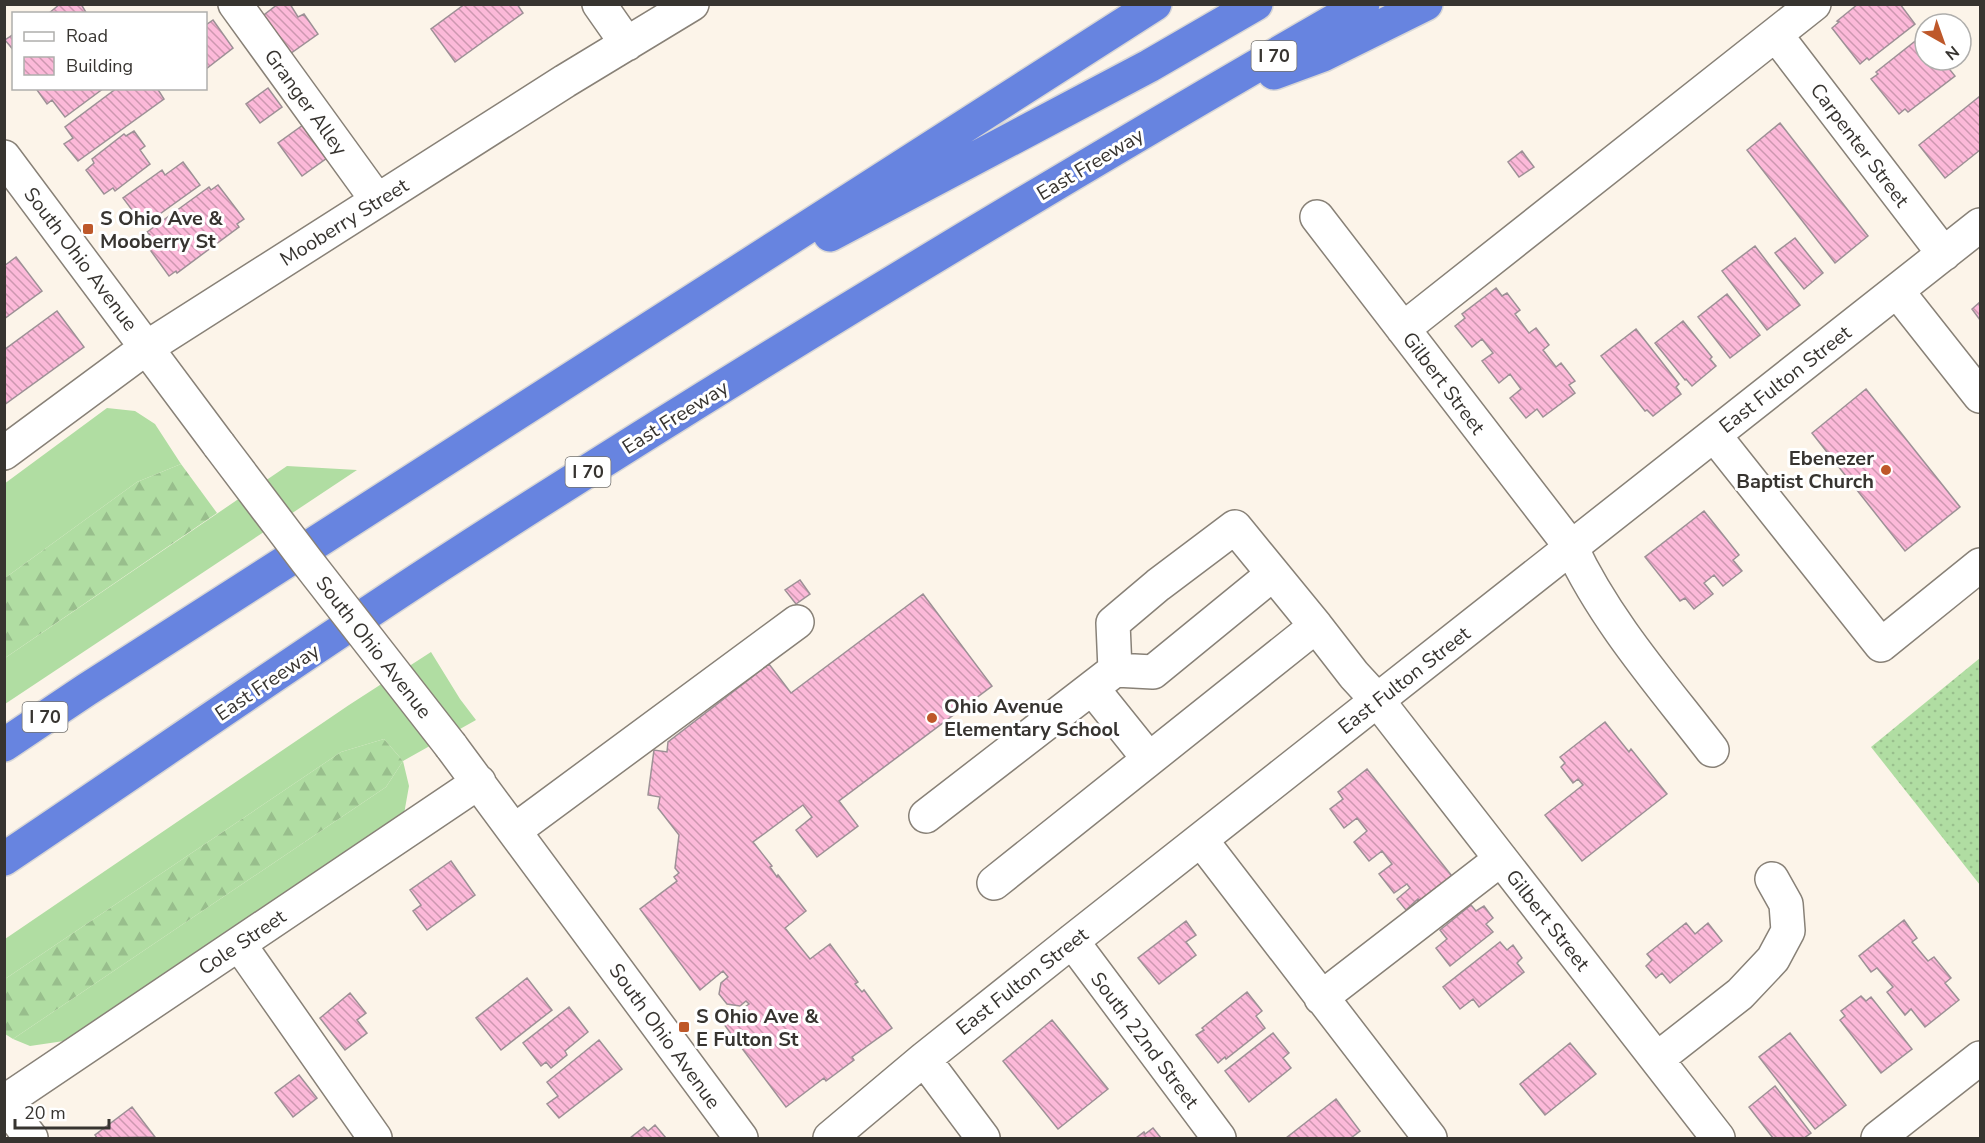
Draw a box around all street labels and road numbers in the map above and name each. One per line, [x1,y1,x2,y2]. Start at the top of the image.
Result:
road number: I 70 [1252,41,1296,71]
street label: Granger Alley [258,44,354,162]
street label: Carpenter Street [1804,78,1916,214]
street label: East Freeway [1032,122,1149,207]
street label: Mooberry Street [275,172,414,273]
street label: South Ohio Avenue [18,182,144,337]
street label: East Fulton Street [1714,319,1858,439]
street label: Gilbert Street [1396,327,1492,441]
street label: East Freeway [617,374,734,461]
road number: I 70 [566,457,610,487]
street label: South Ohio Avenue [309,571,438,724]
street label: East Fulton Street [1333,620,1477,740]
street label: East Freeway [210,637,325,727]
road number: I 70 [22,702,68,732]
street label: Gilbert Street [1499,864,1596,977]
street label: Cole Street [193,903,292,982]
street label: East Fulton Street [951,921,1095,1041]
street label: South Ohio Avenue [603,958,727,1115]
street label: South 22nd Street [1084,966,1206,1115]

